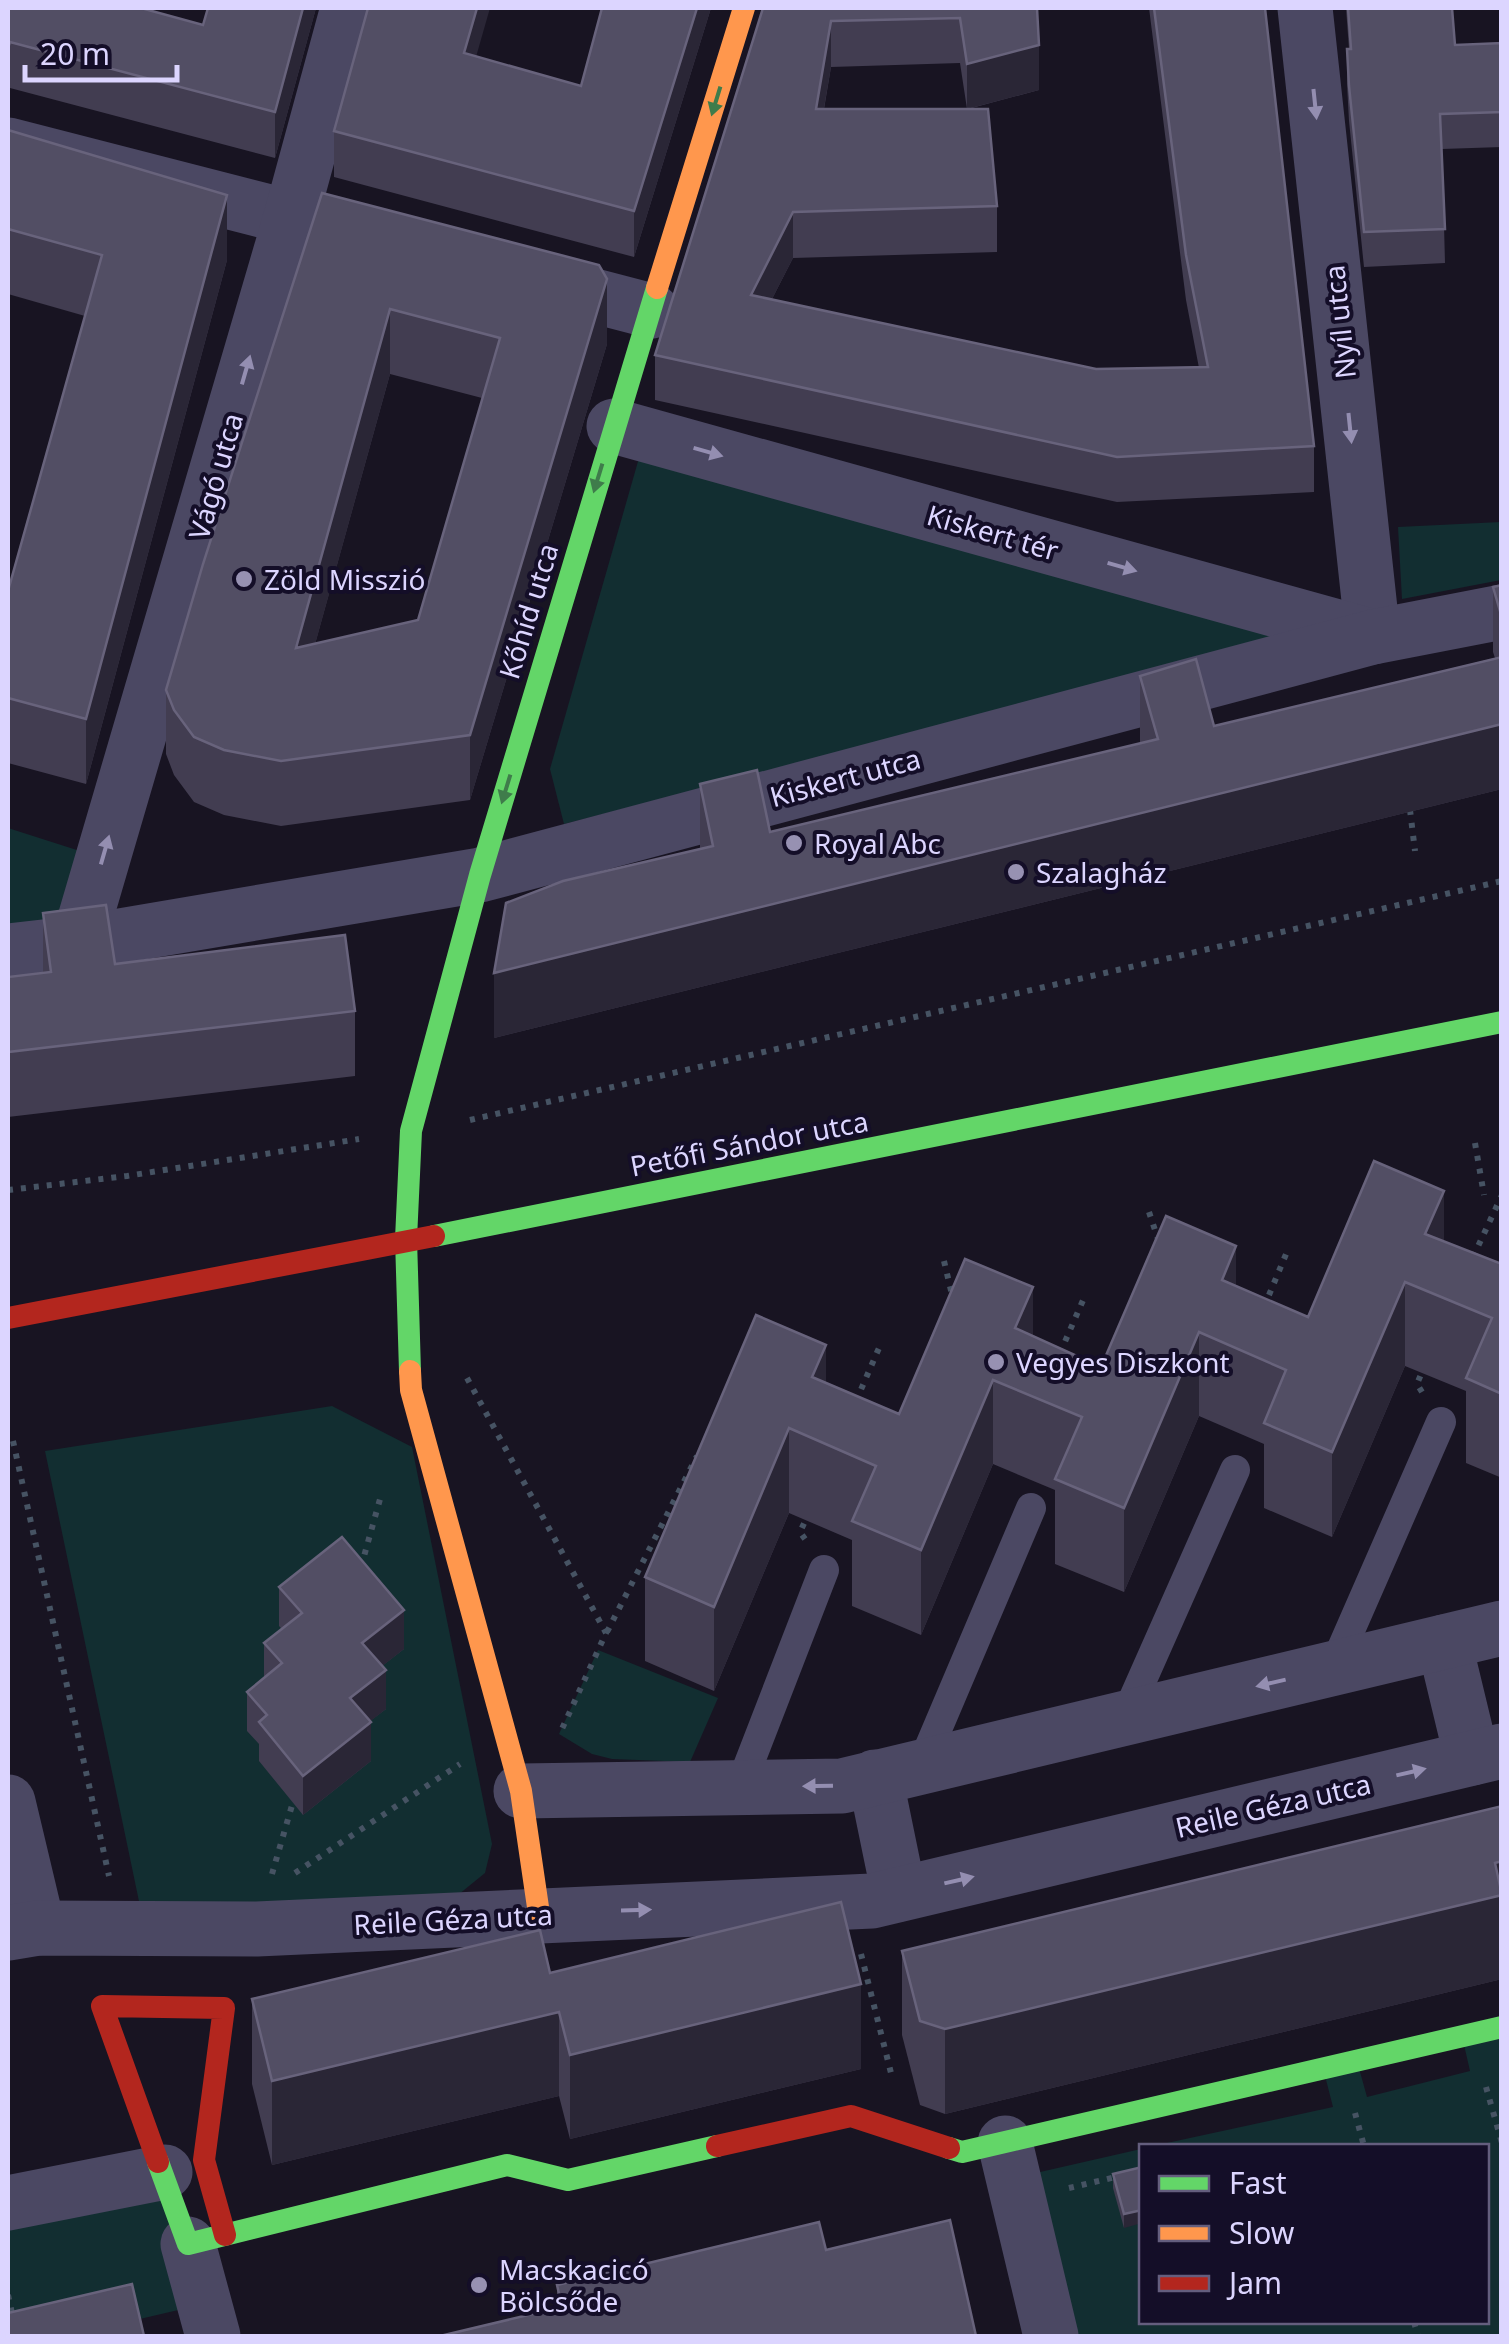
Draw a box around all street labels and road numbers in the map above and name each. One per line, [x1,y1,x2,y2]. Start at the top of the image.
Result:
street label: Nyíl utca [1314,263,1364,381]
street label: Vágó utca [179,408,251,544]
street label: Kiskert tér [923,495,1064,569]
street label: Kőhíd utca [489,539,567,683]
street label: Kiskert utca [766,739,924,815]
street label: Petőfi Sándor utca [627,1101,871,1185]
street label: Reile Géza utca [1172,1764,1374,1846]
street label: Reile Géza utca [352,1895,554,1943]

